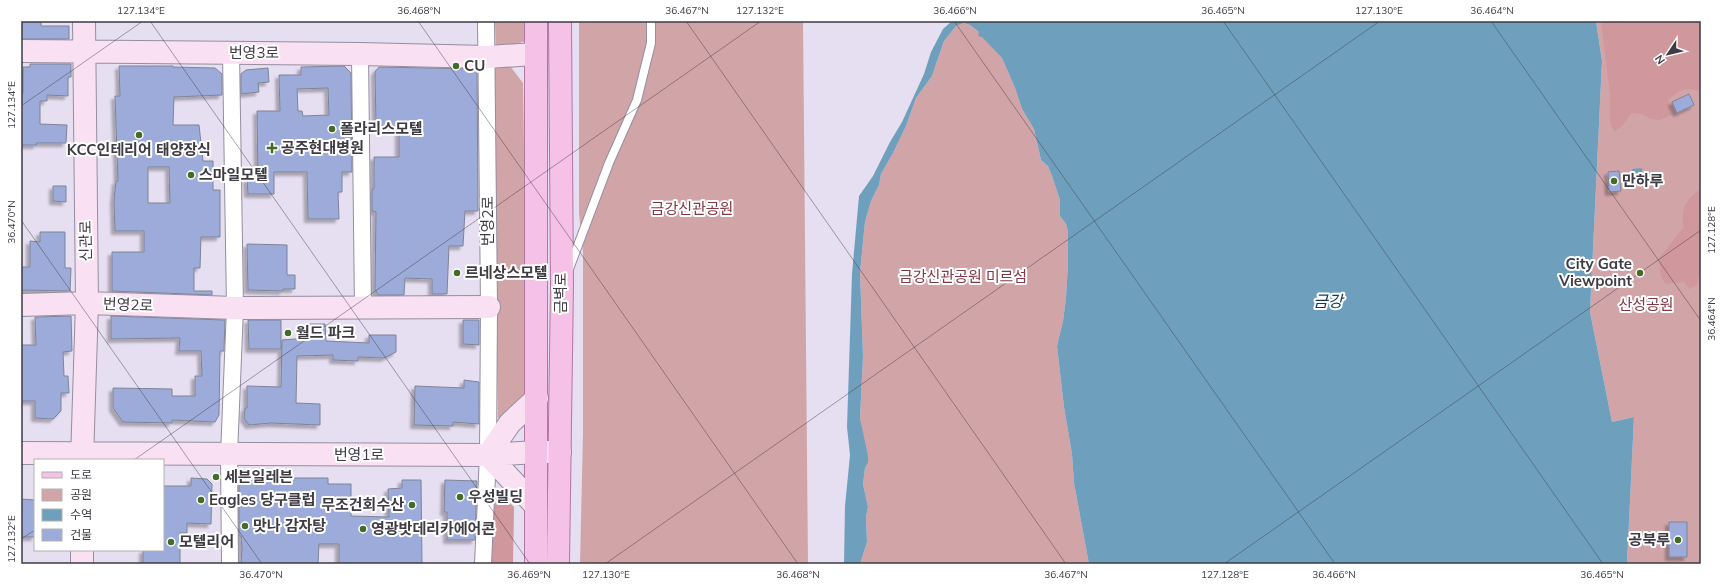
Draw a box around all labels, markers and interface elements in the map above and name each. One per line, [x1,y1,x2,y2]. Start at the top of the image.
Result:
text: 127.134°E [117,4,165,17]
text: 36.468°N [397,4,441,17]
text: 36.467°N [665,4,709,17]
text: 127.132°E [736,4,784,17]
text: 36.466°N [933,4,977,17]
text: 36.465°N [1201,4,1245,17]
text: 127.130°E [1355,4,1403,17]
text: 36.464°N [1470,4,1514,17]
north arrow [1648,34,1688,74]
street label: 번영3로 [229,43,279,62]
text: N [1652,52,1668,67]
place label: CU [464,56,485,75]
marker: CU [451,61,461,71]
text: 127.134°E [5,81,18,129]
place label: 폴라리스모텔 [340,119,423,138]
marker: 폴라리스모텔 [327,124,337,134]
marker: KCC인테리어 태양장식 [134,130,144,140]
place label: 공주현대병원 [281,138,364,157]
place label: KCC인테리어 태양장식 [67,140,211,159]
marker: 공주현대병원 [266,142,278,154]
place label: 스마일모텔 [199,165,268,184]
marker: 스마일모텔 [186,170,196,180]
place label: 만하루 [1622,171,1664,190]
marker: 만하루 [1609,176,1619,186]
street label: 번영2로 [478,196,497,246]
park label: 금강신관공원 [651,199,733,218]
text: 36.470°N [5,200,18,244]
text: 127.128°E [1705,206,1718,254]
street label: 신관로 [76,220,95,262]
place label: City Gate Viewpoint [1558,254,1632,290]
place label: 르네상스모텔 [465,263,548,282]
park label: 금강신관공원 미르섬 [899,267,1027,286]
marker: 르네상스모텔 [452,268,462,278]
marker: City Gate Viewpoint [1635,268,1645,278]
street label: 금벽로 [551,272,570,314]
water label: 금강 [1313,291,1345,311]
street label: 번영2로 [102,294,154,315]
park label: 산성공원 [1618,295,1674,314]
text: 36.464°N [1705,297,1718,341]
place label: 월드 파크 [296,323,356,342]
marker: 월드 파크 [283,328,293,338]
street label: 번영1로 [334,445,384,464]
legend [34,459,164,551]
text: 도로 [70,467,92,482]
place label: 세븐일레븐 [224,467,293,486]
marker: 세븐일레븐 [211,472,221,482]
text: 공원 [70,487,92,502]
place label: 우성빌딩 [468,487,523,506]
place label: Eagles 당구클럽 [209,490,315,509]
marker: 우성빌딩 [455,492,465,502]
marker: Eagles 당구클럽 [196,495,206,505]
place label: 무조건회수산 [321,495,404,514]
marker: 무조건회수산 [407,500,417,510]
text: 수역 [70,507,92,522]
text: 127.132°E [5,515,18,563]
place label: 맛나 감자탕 [253,516,326,535]
place label: 영광밧데리카에어콘 [371,519,495,538]
marker: 맛나 감자탕 [240,521,250,531]
marker: 영광밧데리카에어콘 [358,524,368,534]
text: 건물 [70,527,92,542]
place label: 공북루 [1629,530,1670,549]
place label: 모텔리어 [179,532,234,551]
marker: 공북루 [1673,535,1683,545]
marker: 모텔리어 [166,537,176,547]
text: 36.470°N [239,568,283,581]
text: 36.469°N [507,568,551,581]
text: 127.130°E [582,568,630,581]
text: 36.468°N [776,568,820,581]
text: 36.467°N [1044,568,1088,581]
text: 127.128°E [1201,568,1249,581]
text: 36.466°N [1312,568,1356,581]
text: 36.465°N [1580,568,1624,581]

